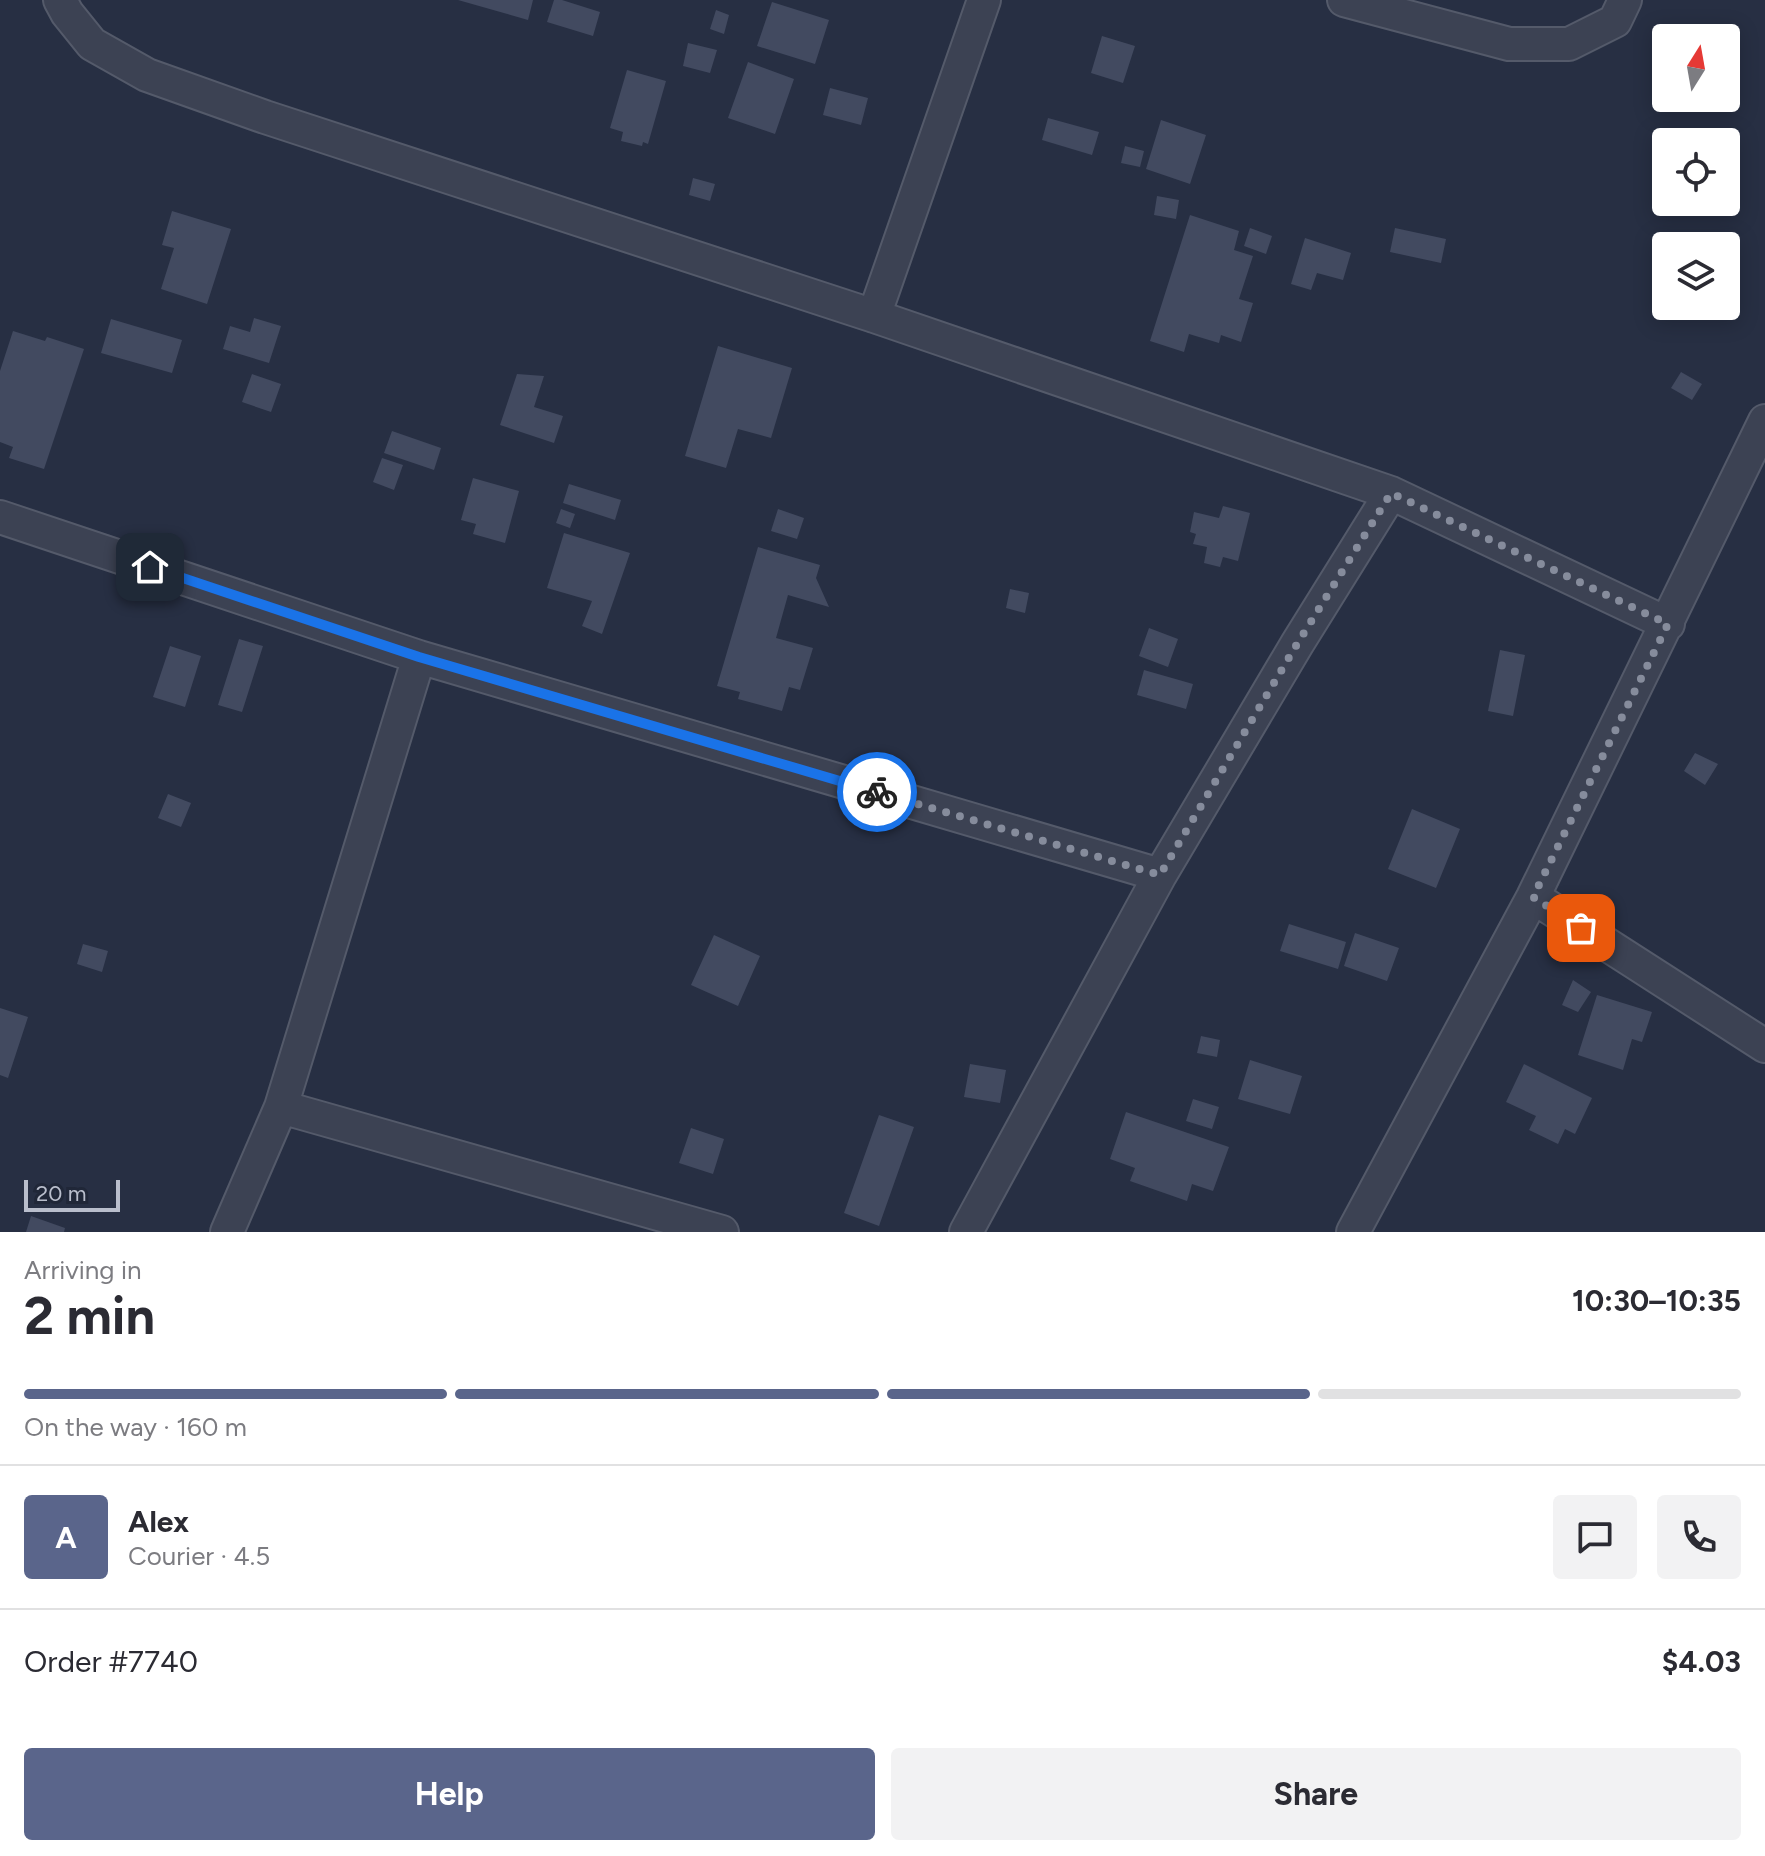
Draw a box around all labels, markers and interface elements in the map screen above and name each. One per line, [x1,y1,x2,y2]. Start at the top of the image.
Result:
north arrow [1652,24,1740,112]
map controls [1652,24,1740,320]
button: locate [1652,128,1740,216]
button: layers [1652,232,1740,320]
pin [116,533,184,601]
icon: home [128,545,172,589]
courier [837,752,917,832]
icon: bike [855,770,899,814]
pin [1547,894,1615,962]
icon: bag [1559,906,1603,950]
scale bar [24,1176,120,1212]
text: 20 m [36,1180,87,1207]
text: Arriving in [24,1254,142,1286]
text: 10:30–10:35 [1572,1282,1741,1319]
text: 2 min [24,1285,155,1347]
text: On the way · 160 m [24,1411,247,1443]
button: chat [1553,1495,1637,1579]
button: phone [1657,1495,1741,1579]
text: Alex [128,1503,189,1540]
text: A [55,1519,77,1556]
text: Courier · 4.5 [128,1540,270,1572]
text: Order #7740 [24,1643,198,1680]
text: $4.03 [1662,1643,1741,1680]
button: Help [24,1748,875,1840]
button: Share [891,1748,1741,1840]

